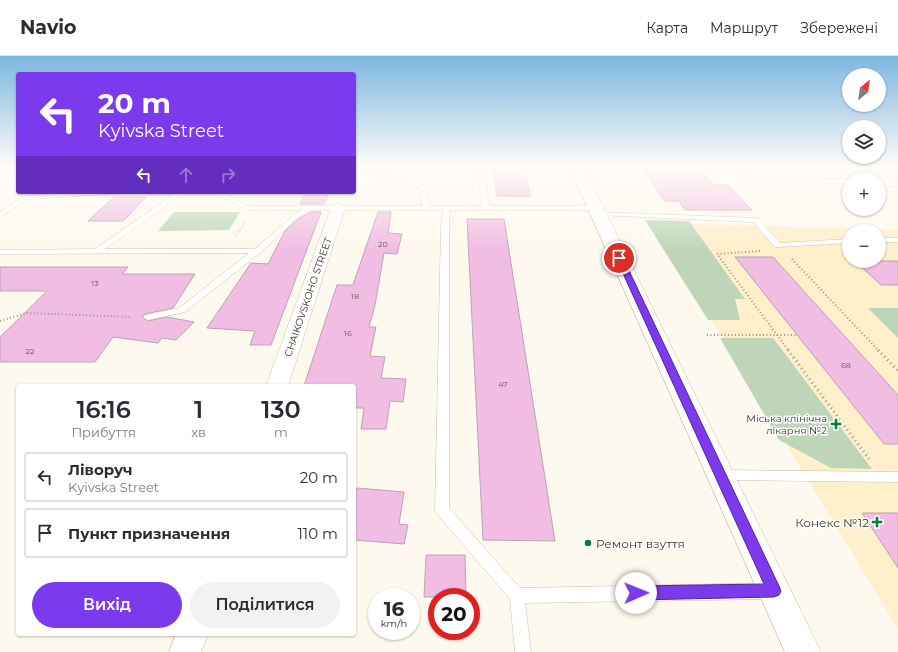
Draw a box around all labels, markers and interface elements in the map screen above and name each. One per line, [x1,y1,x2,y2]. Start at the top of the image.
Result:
text: Navio [20,16,76,39]
text: Карта [646,19,688,37]
text: Маршрут [710,19,778,37]
text: Збережені [800,19,878,37]
north arrow [842,68,886,112]
map controls [842,68,886,268]
text: 20 m [98,86,171,120]
icon: left [32,88,84,140]
text: Kyivska Street [98,120,224,142]
button: layers [842,120,886,164]
icon: left [133,164,155,186]
icon: ahead [175,164,197,186]
icon: right [217,164,239,186]
button: + [842,172,886,216]
button: − [842,224,886,268]
street label: CHAIKOVSKOHO STREET [281,235,335,359]
house number: 20 [378,239,388,249]
pin [602,241,636,275]
icon: arrive [608,247,630,269]
house number: 13 [91,278,99,288]
house number: 18 [351,291,359,301]
house number: 16 [344,328,352,338]
house number: 22 [25,346,35,356]
house number: 68 [841,360,851,370]
house number: 47 [498,379,508,389]
text: 16:16 [76,395,131,424]
text: 1 [194,395,203,424]
text: 130 [261,395,301,424]
place label: Міська клінічна лікарня №2 [746,412,827,437]
marker: Міська клінічна лікарня №2 [830,418,842,430]
text: Прибуття [71,424,136,440]
text: хв [191,424,206,440]
text: m [274,424,288,440]
text: Ліворуч [68,460,133,479]
icon: left [34,466,56,488]
text: 20 m [300,468,338,487]
text: Kyivska Street [68,479,159,495]
place label: Конекс №12 [795,515,869,530]
marker: Конекс №12 [872,517,882,527]
icon: arrive [34,522,56,544]
text: Пункт призначення [68,524,230,543]
text: 110 m [297,524,338,543]
place label: Ремонт взуття [596,536,685,551]
marker: Ремонт взуття [583,538,593,548]
position arrow [615,572,657,614]
button: Вихід [32,582,182,628]
button: Поділитися [190,582,340,628]
speed limit sign: 20 [428,588,480,640]
text: 16 [384,597,404,621]
text: km/h [381,617,407,630]

